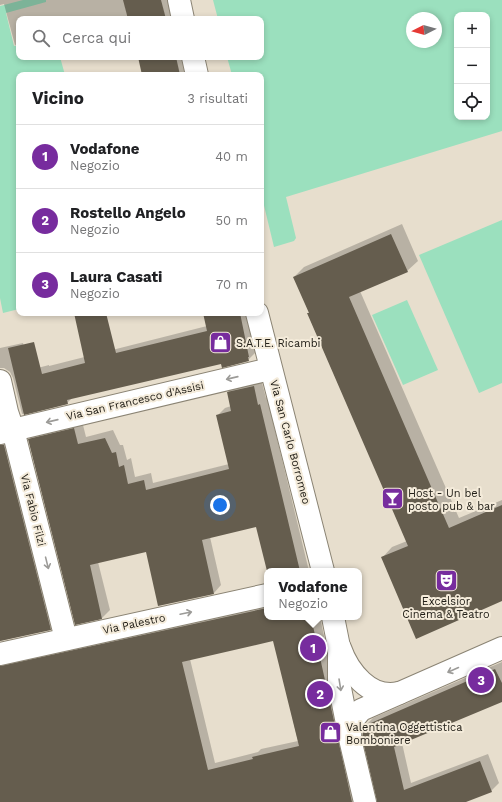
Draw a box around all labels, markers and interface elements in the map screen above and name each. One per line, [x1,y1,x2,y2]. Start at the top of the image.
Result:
north arrow [406,12,442,48]
map controls [454,12,490,120]
button: + [454,12,490,48]
search box [16,16,264,60]
icon: search [30,27,52,49]
text: Cerca qui [62,29,131,47]
button: − [454,48,490,84]
button: locate [454,84,490,120]
text: Vicino [32,88,84,108]
text: 3 risultati [187,91,248,106]
text: Vodafone [70,140,140,158]
text: 1 [42,149,48,164]
text: 40 m [215,149,248,164]
text: Negozio [70,158,120,173]
text: Rostello Angelo [70,204,186,222]
text: 2 [41,213,49,228]
text: 50 m [216,213,248,228]
text: Negozio [70,222,120,237]
text: Laura Casati [70,268,162,286]
text: 3 [41,277,49,292]
text: 70 m [216,277,248,292]
text: Negozio [70,286,120,301]
shop icon: S.A.T.E. Ricambi [207,330,233,356]
place label: S.A.T.E. Ricambi [236,337,321,350]
one-way arrow [226,374,239,382]
street label: Via San Carlo Borromeo [267,378,313,506]
street label: Via San Francesco d'Assisi [65,379,205,423]
one-way arrow [45,417,58,425]
street label: Via Fabio Filzi [18,472,48,548]
bar icon: Host - Un bel posto pub & bar [380,486,406,512]
place label: Host - Un bel posto pub & bar [408,487,495,513]
your location [210,495,230,515]
one-way arrow [43,556,51,569]
popup [264,568,362,620]
theatre icon: Excelsior Cinema & Teatro [433,568,459,594]
text: Vodafone [278,578,348,596]
place label: Excelsior Cinema & Teatro [402,595,490,621]
text: Negozio [278,596,328,611]
one-way arrow [179,608,192,616]
street label: Via Palestro [101,611,167,637]
pin: 1 [300,633,326,663]
pin: 3 [468,665,494,695]
one-way arrow [448,667,460,674]
pin: 2 [307,679,333,709]
one-way arrow [336,679,344,692]
shop icon: Valentina Oggettistica Bomboniere [317,720,343,746]
place label: Valentina Oggettistica Bomboniere [346,721,462,747]

